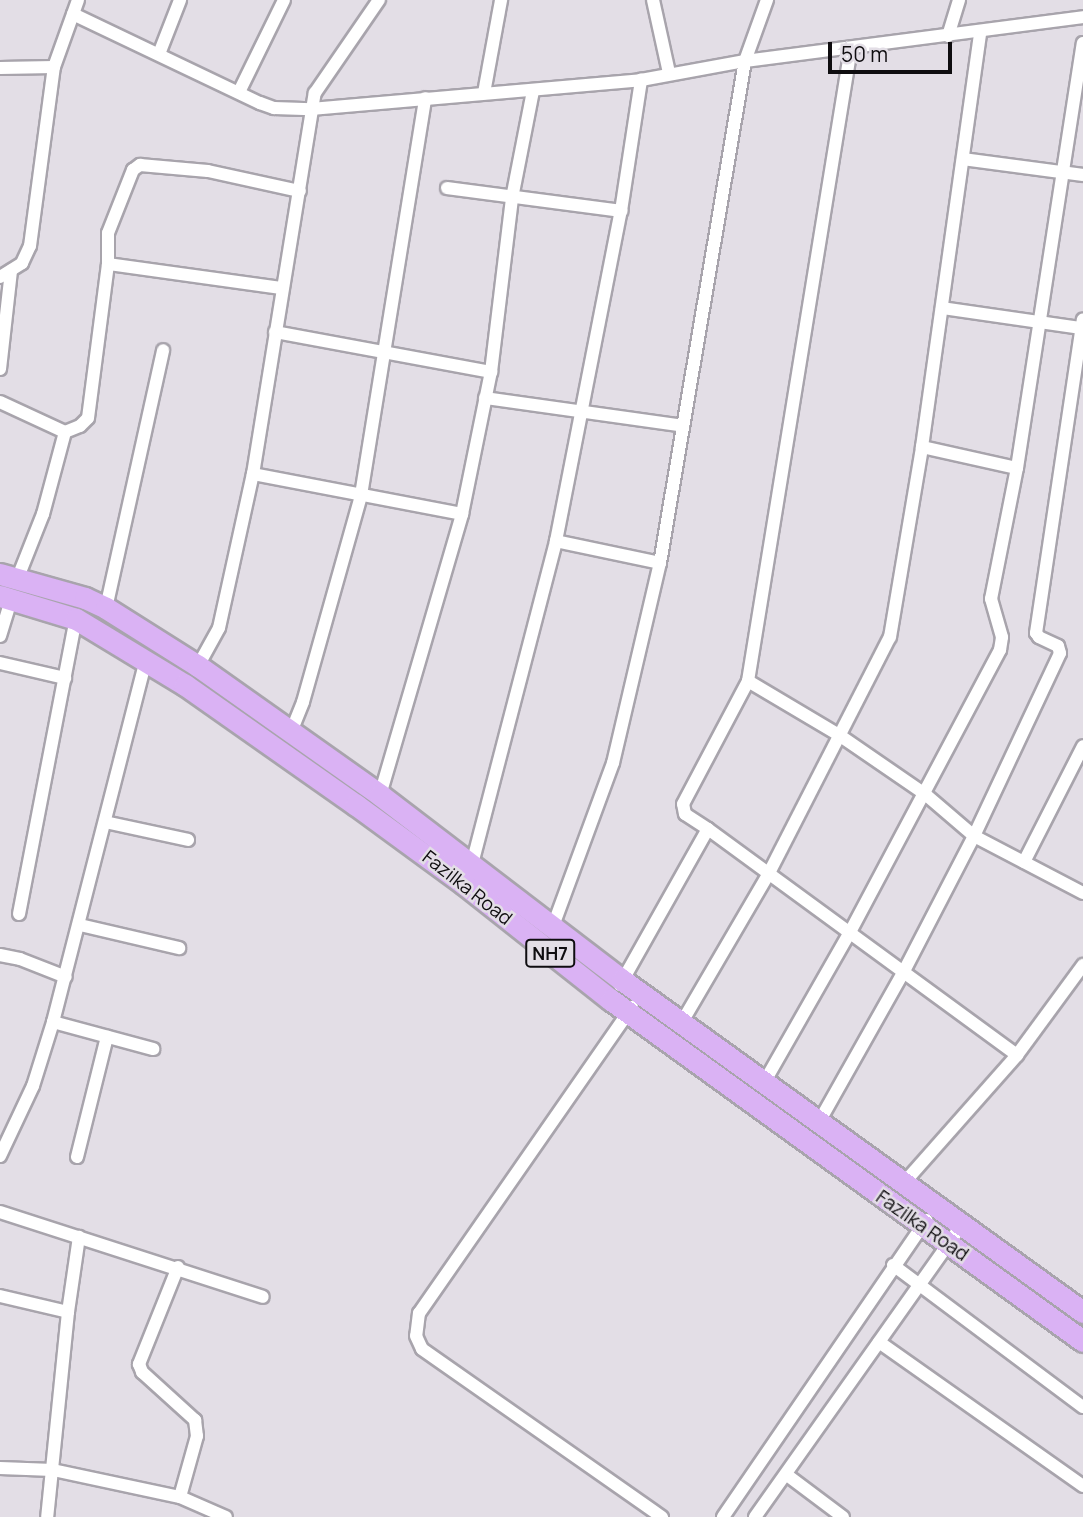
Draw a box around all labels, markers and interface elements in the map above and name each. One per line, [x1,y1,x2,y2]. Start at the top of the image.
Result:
scale bar [831,28,955,72]
text: 50 m [841,40,888,68]
street label: Fazilka Road [418,846,516,930]
road number: NH7 [524,938,576,968]
street label: Fazilka Road [871,1186,973,1266]

